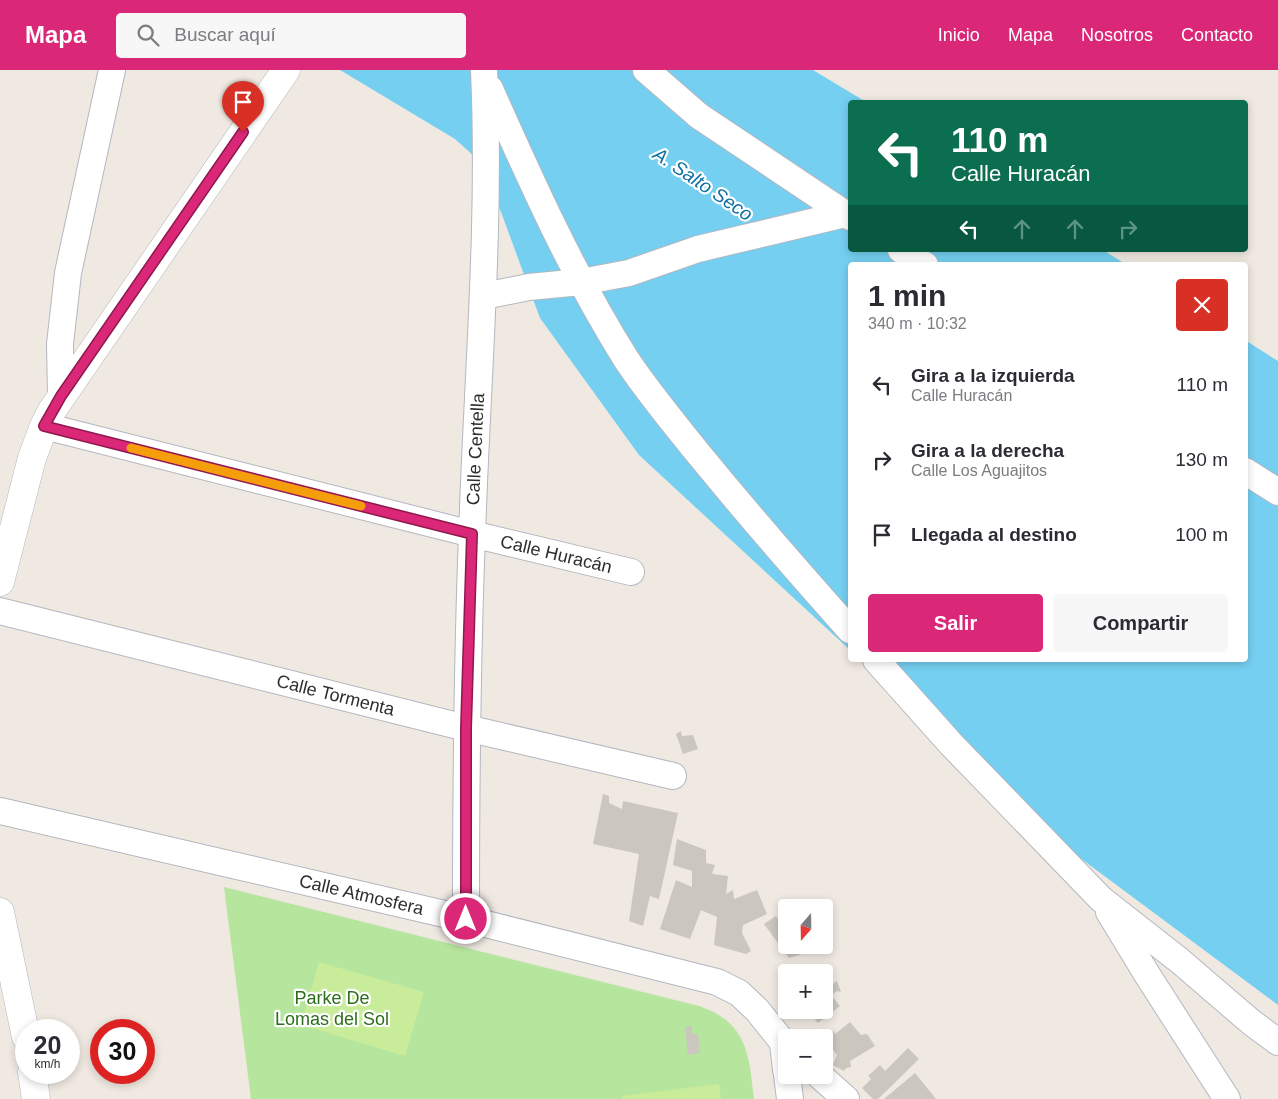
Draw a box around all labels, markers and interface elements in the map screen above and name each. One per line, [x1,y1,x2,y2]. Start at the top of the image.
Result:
search box [116,13,466,58]
text: Mapa [25,21,86,48]
icon: search [134,21,162,49]
text: Buscar aquí [174,24,276,45]
text: Inicio [938,25,980,45]
text: Mapa [1008,25,1053,45]
text: Nosotros [1081,25,1153,45]
text: Contacto [1181,25,1253,45]
pin [222,81,264,132]
icon: arrive [229,88,257,116]
icon: left [868,120,933,185]
text: 110 m [951,120,1048,159]
water label: A. Salto Seco [649,143,757,225]
text: Calle Huracán [951,161,1090,186]
icon: left [955,215,983,243]
icon: ahead [1008,215,1036,243]
icon: ahead [1061,215,1089,243]
icon: right [1114,215,1142,243]
text: 1 min [868,279,946,312]
button: close [1176,279,1228,331]
text: 340 m · 10:32 [868,315,967,332]
text: Gira a la izquierda [911,365,1075,386]
icon: left [868,371,896,399]
text: 110 m [1177,374,1228,395]
text: Calle Huracán [911,387,1012,404]
street label: Calle Centella [463,392,488,506]
text: Gira a la derecha [911,440,1064,461]
icon: right [868,446,896,474]
text: 130 m [1175,449,1228,470]
text: Calle Los Aguajitos [911,462,1047,479]
icon: arrive [868,521,896,549]
text: Llegada al destino [911,524,1077,545]
text: 100 m [1175,524,1228,545]
street label: Calle Huracán [498,531,614,577]
button: Salir [868,594,1043,652]
button: Compartir [1053,594,1228,652]
street label: Calle Tormenta [275,671,398,720]
street label: Calle Atmosfera [297,871,427,919]
position arrow [439,892,491,944]
north arrow [778,899,832,954]
map controls [778,899,833,1084]
button: + [778,964,833,1019]
park label: Parke De Lomas del Sol [275,988,389,1029]
speed limit sign: 30 [90,1019,155,1084]
button: − [778,1029,833,1084]
text: 20 [34,1031,61,1059]
text: km/h [34,1057,61,1071]

